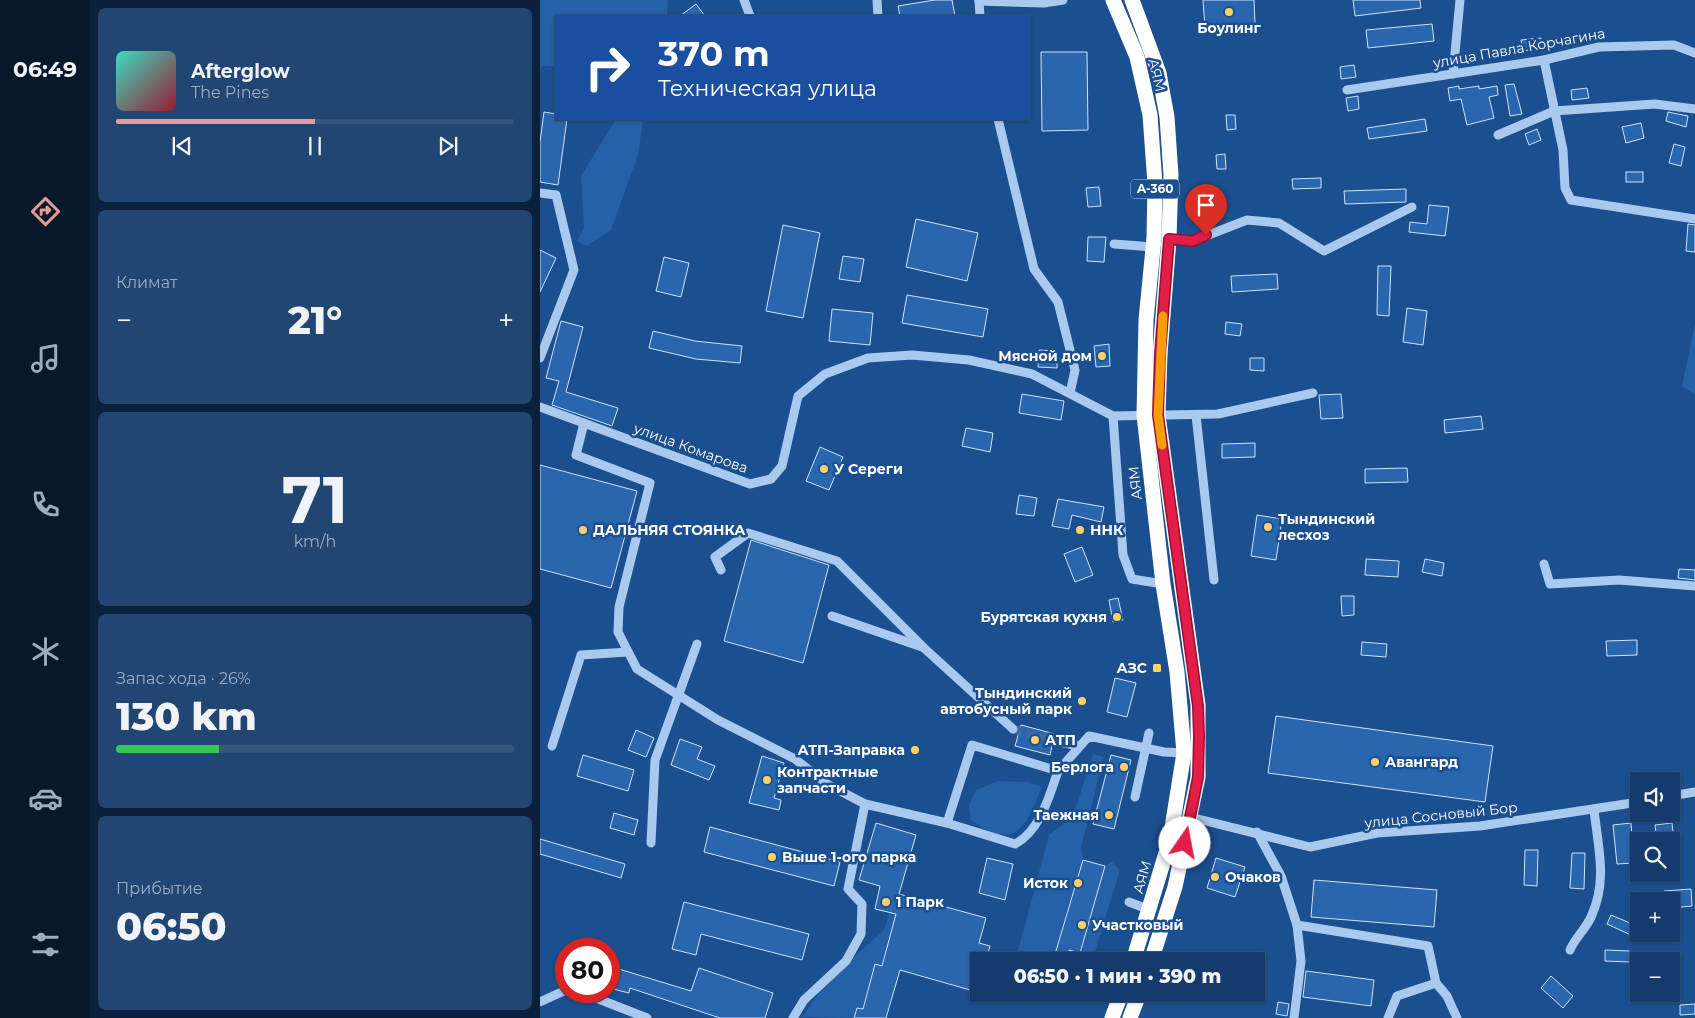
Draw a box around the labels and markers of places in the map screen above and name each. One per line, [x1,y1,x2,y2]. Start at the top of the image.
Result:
marker: Боулинг [1223,6,1235,18]
place label: Боулинг [1197,19,1262,37]
pin [1185,184,1227,235]
place label: Мясной дом [998,347,1092,365]
marker: Мясной дом [1096,350,1108,362]
place label: У Сереги [834,460,903,478]
marker: У Сереги [818,463,830,475]
place label: Тындинский лесхоз [1278,510,1375,544]
place label: ДАЛЬНЯЯ СТОЯНКА [593,521,746,539]
place label: ННК [1090,521,1124,539]
marker: Тындинский лесхоз [1262,521,1274,533]
marker: ДАЛЬНЯЯ СТОЯНКА [577,524,589,536]
marker: ННК [1074,524,1086,536]
place label: Бурятская кухня [981,608,1107,626]
marker: Бурятская кухня [1111,611,1123,623]
place label: АЗС [1117,659,1147,677]
marker: АЗС [1151,662,1163,674]
place label: Тындинский автобусный парк [940,684,1072,718]
marker: Тындинский автобусный парк [1076,695,1088,707]
place label: АТП [1045,731,1076,749]
marker: АТП [1029,734,1041,746]
place label: АТП-Заправка [797,741,905,759]
marker: АТП-Заправка [909,744,921,756]
place label: Авангард [1385,753,1458,771]
marker: Авангард [1369,756,1381,768]
place label: Берлога [1051,758,1114,776]
marker: Берлога [1118,761,1130,773]
place label: Контрактные запчасти [777,763,878,797]
marker: Контрактные запчасти [761,774,773,786]
place label: Таежная [1033,806,1099,824]
marker: Таежная [1103,809,1115,821]
place label: Выше 1-ого парка [782,848,916,866]
marker: Выше 1-ого парка [766,851,778,863]
place label: Очаков [1225,868,1281,886]
marker: Очаков [1209,871,1221,883]
place label: Исток [1023,874,1068,892]
marker: Исток [1072,877,1084,889]
place label: 1 Парк [896,893,944,911]
marker: 1 Парк [880,896,892,908]
place label: Участковый [1092,916,1183,934]
marker: Участковый [1076,919,1088,931]

